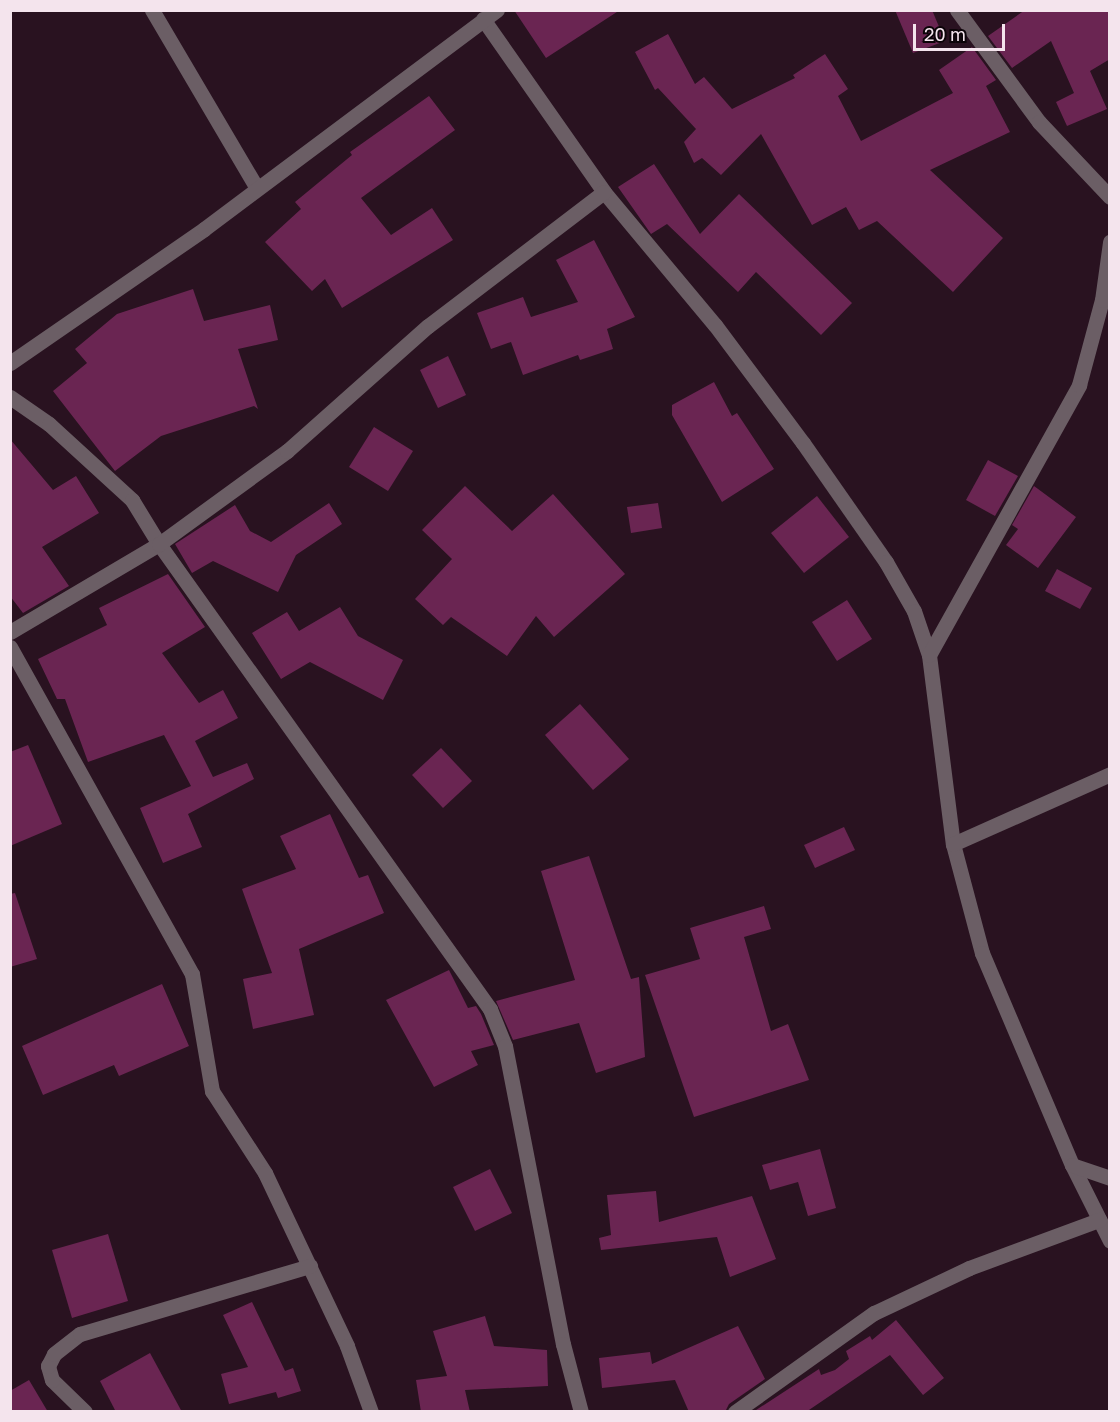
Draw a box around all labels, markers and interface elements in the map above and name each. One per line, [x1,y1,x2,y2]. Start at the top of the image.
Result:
scale bar [916,12,1008,50]
text: 20 m [924,23,966,45]

